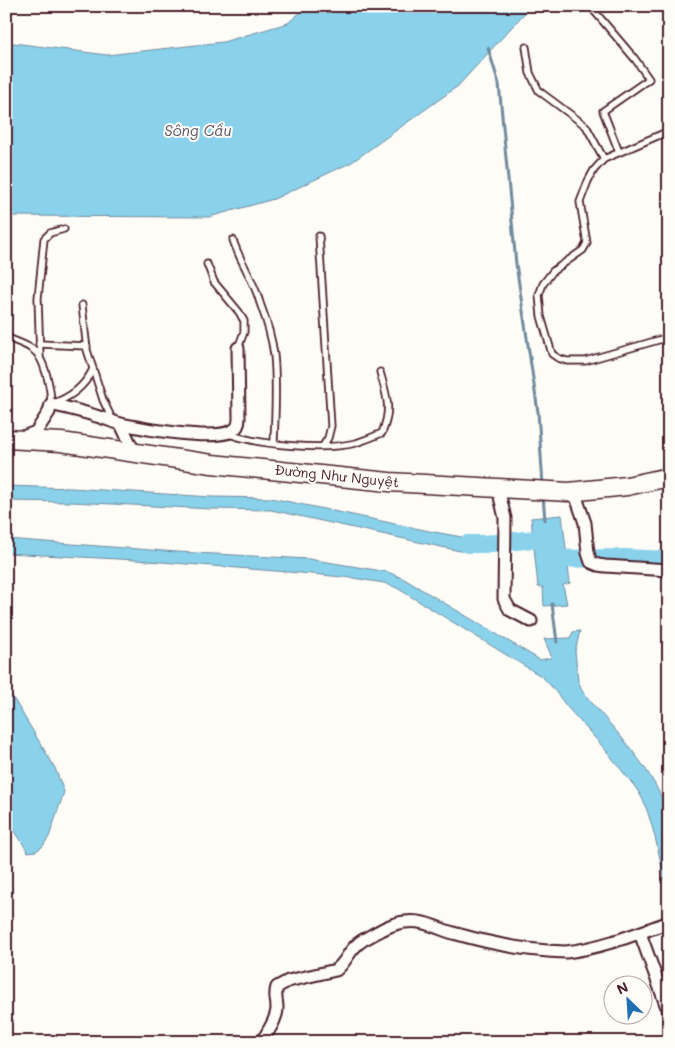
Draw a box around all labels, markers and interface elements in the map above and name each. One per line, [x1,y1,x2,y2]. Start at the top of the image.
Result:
water label: Sông Cầu [164,120,232,140]
street label: Đường Như Nguyệt [274,460,400,491]
north arrow [602,976,652,1026]
text: N [613,977,631,999]

